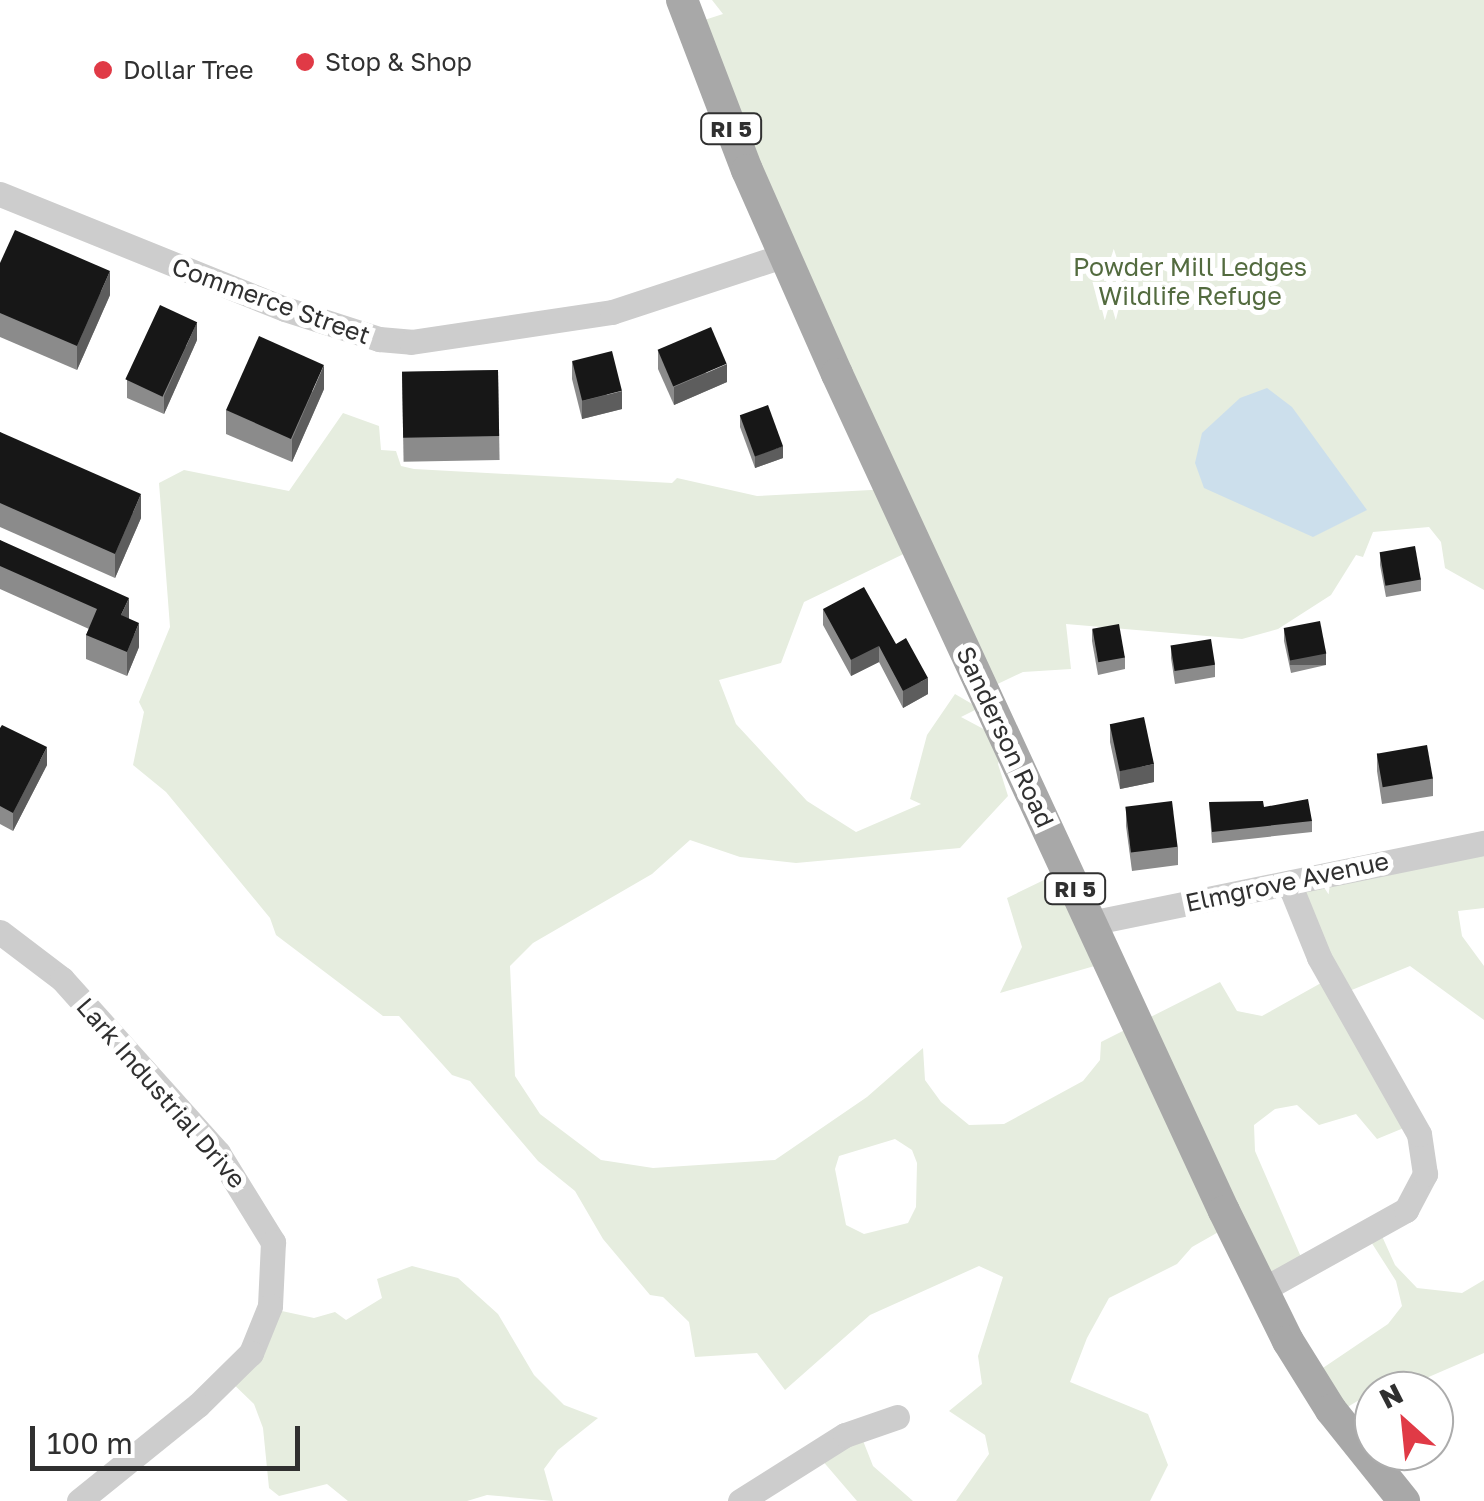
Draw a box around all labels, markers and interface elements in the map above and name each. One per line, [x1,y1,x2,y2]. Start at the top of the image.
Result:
place label: Stop & Shop [325,47,472,77]
marker: Stop & Shop [294,51,316,73]
place label: Dollar Tree [123,55,253,85]
marker: Dollar Tree [92,59,114,81]
road number: RI 5 [698,112,764,146]
street label: Commerce Street [168,251,374,351]
park label: Powder Mill Ledges Wildlife Refuge [1073,253,1307,312]
street label: Sanderson Road [950,642,1060,832]
street label: Elmgrove Avenue [1183,846,1391,918]
road number: RI 5 [1042,872,1108,906]
street label: Lark Industrial Drive [70,992,252,1194]
north arrow [1354,1371,1454,1471]
text: N [1374,1376,1408,1415]
scale bar [35,1406,305,1468]
text: 100 m [47,1425,133,1461]

